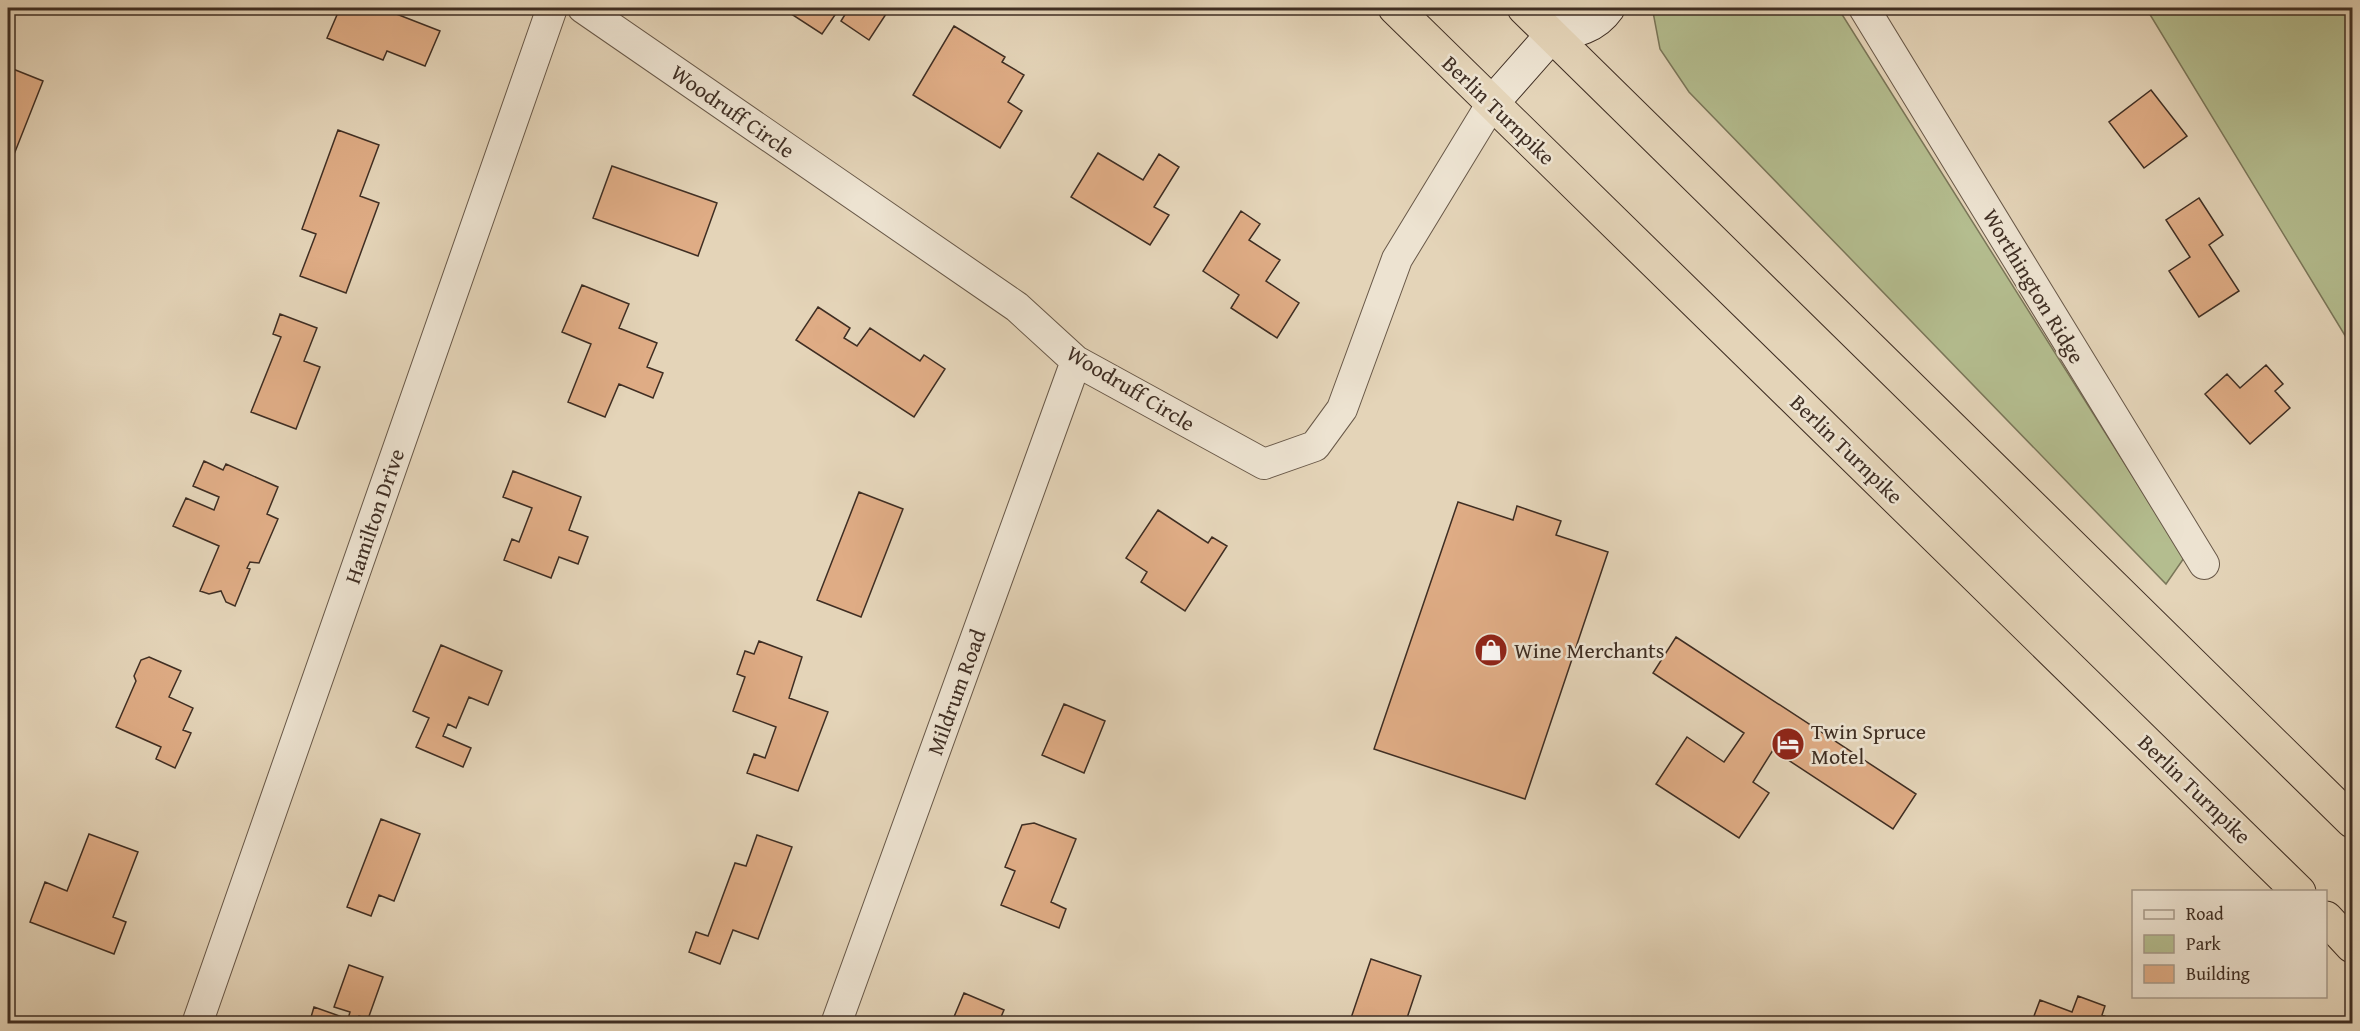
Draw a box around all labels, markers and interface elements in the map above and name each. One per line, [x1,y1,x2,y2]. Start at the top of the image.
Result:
street label: Berlin Turnpike [1435,48,1563,172]
street label: Woodruff Circle [665,56,801,166]
street label: Worthington Ridge [1975,202,2093,370]
street label: Woodruff Circle [1061,337,1201,439]
street label: Berlin Turnpike [1783,387,1911,511]
street label: Hamilton Drive [336,444,412,588]
street label: Mildrum Road [918,624,994,759]
shop icon: Wine Merchants [1473,632,1509,668]
place label: Wine Merchants [1514,634,1665,666]
place label: Twin Spruce Motel [1811,715,1926,772]
hotel icon: Twin Spruce Motel [1770,726,1806,762]
street label: Berlin Turnpike [2131,727,2259,851]
legend [2132,890,2327,998]
text: Road [2186,900,2224,927]
text: Park [2186,930,2222,957]
text: Building [2186,960,2250,987]

